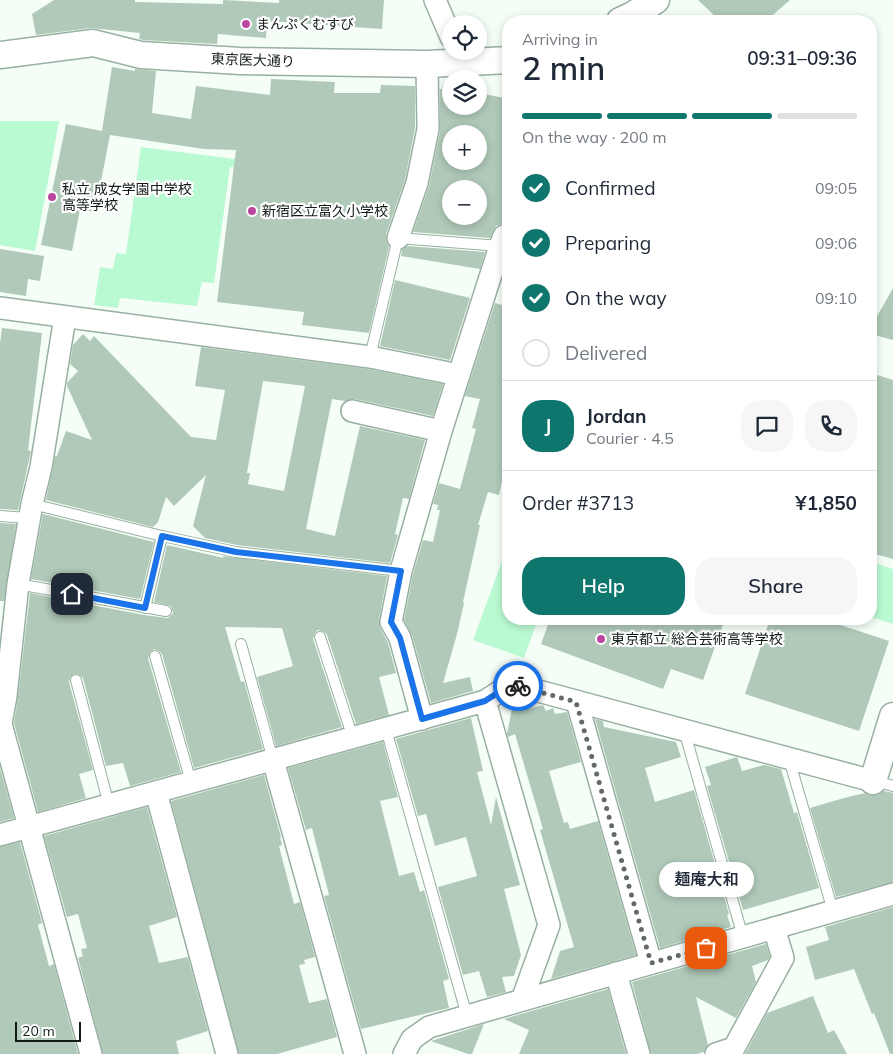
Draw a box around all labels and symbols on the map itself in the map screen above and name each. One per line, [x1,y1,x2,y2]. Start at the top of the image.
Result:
place label: まんぷくむすび [256,15,354,33]
marker: まんぷくむすび [240,18,252,30]
street label: 東京医大通り [211,50,295,70]
place label: 私立 成女学園中学校 高等学校 [62,180,192,214]
marker: 私立 成女学園中学校 高等学校 [46,191,58,203]
place label: 新宿区立富久小学校 [262,202,388,220]
marker: 新宿区立富久小学校 [246,205,258,217]
pin [51,573,93,615]
place label: 東京都立 総合芸術高等学校 [611,630,783,648]
marker: 東京都立 総合芸術高等学校 [595,633,607,645]
courier [493,661,543,711]
callout: 麺庵大和 [658,863,754,898]
pin [685,927,727,969]
scale bar [15,1019,81,1042]

